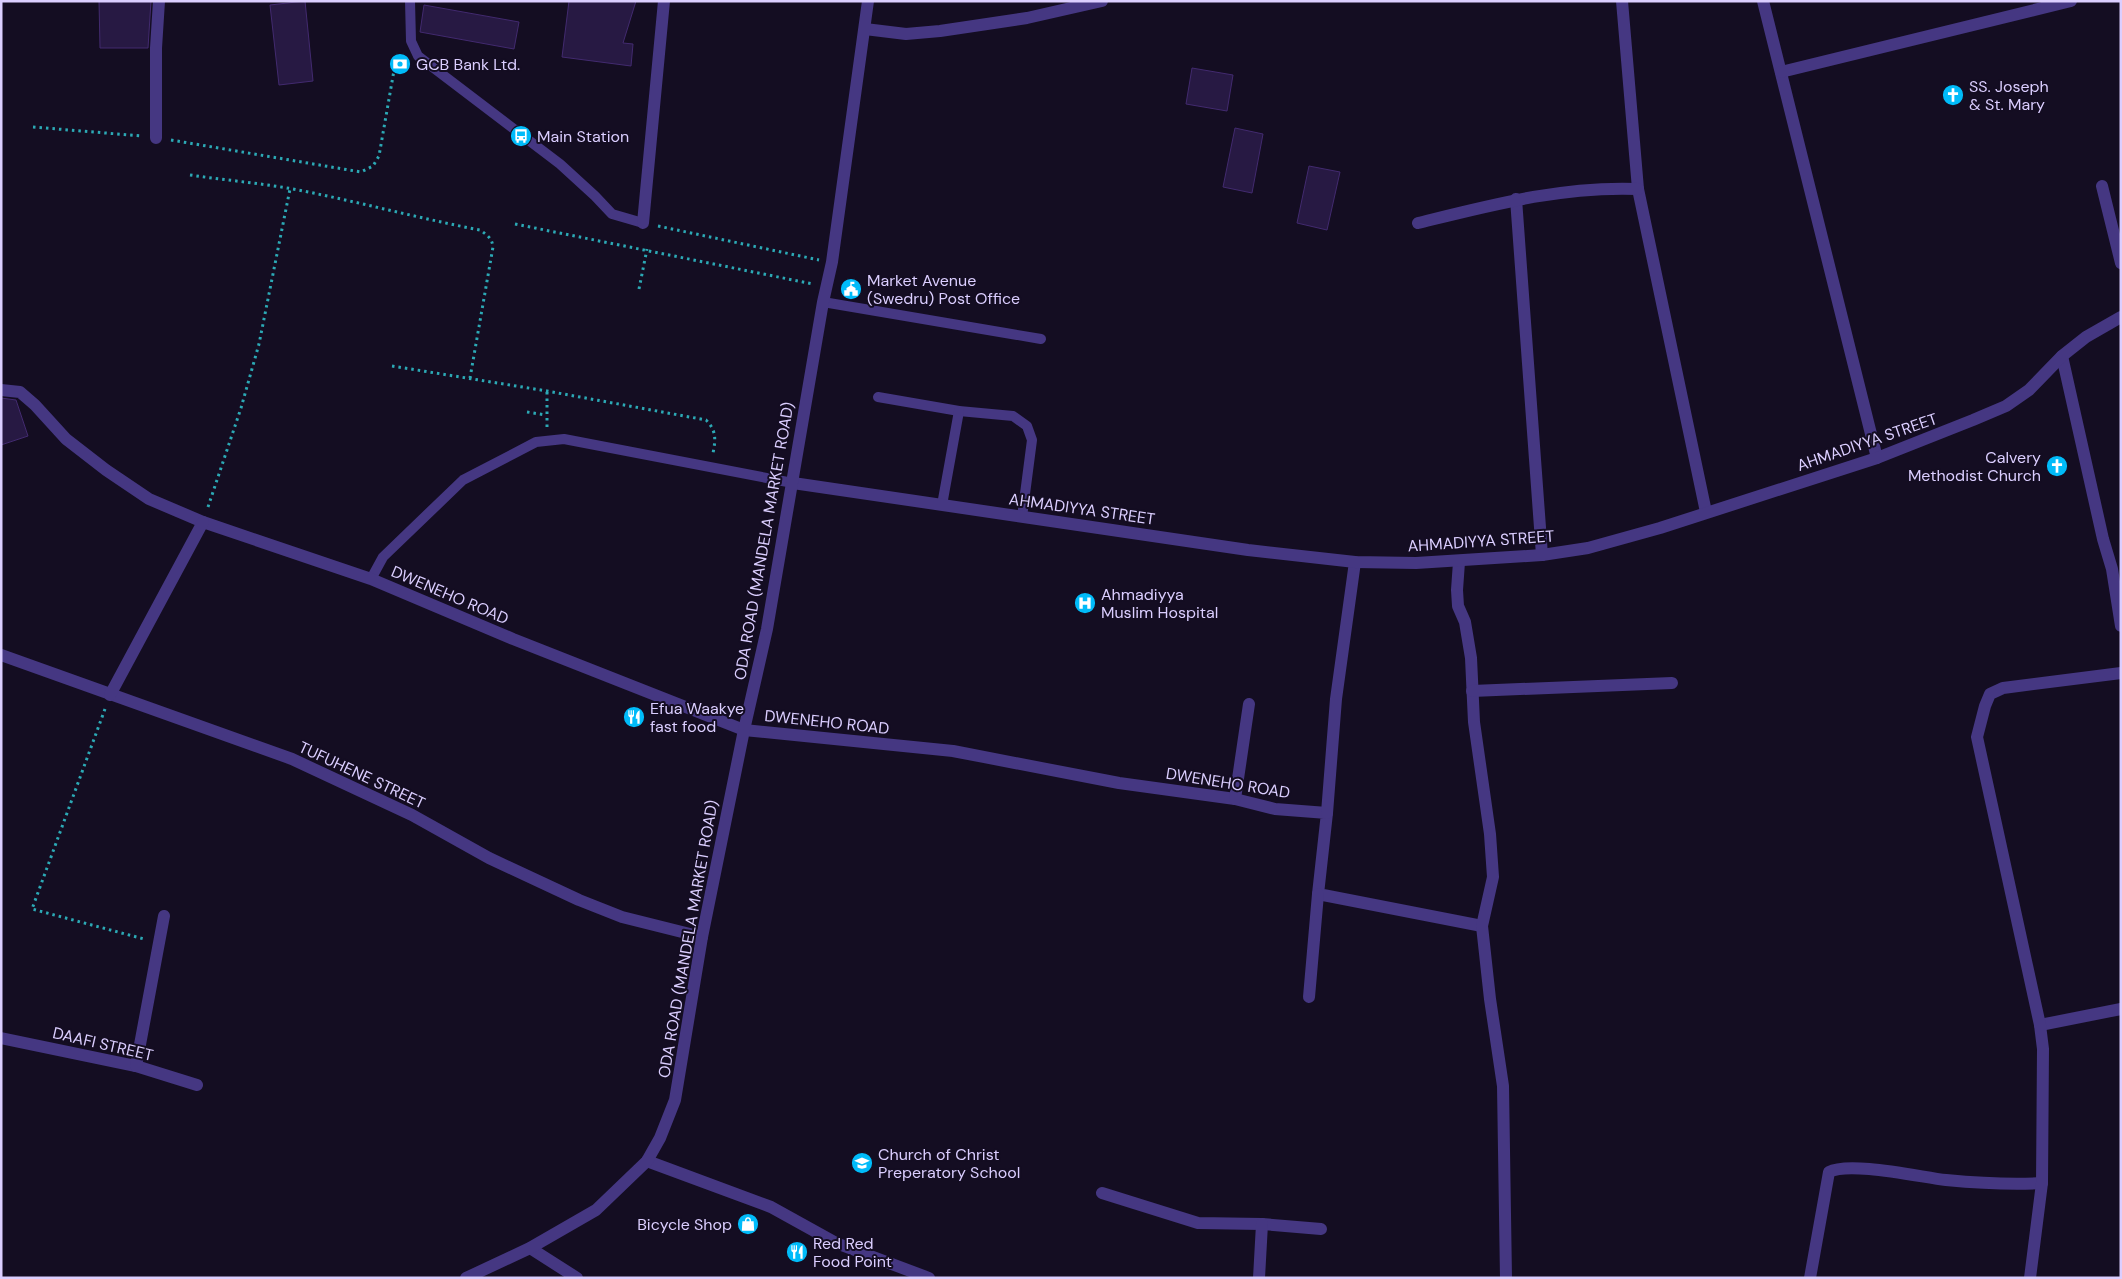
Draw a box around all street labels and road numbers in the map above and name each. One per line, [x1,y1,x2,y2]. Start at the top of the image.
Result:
street label: ODA ROAD (MANDELA MARKET ROAD) [729,400,799,682]
street label: AHMADIYYA STREET [1794,408,1940,476]
street label: AHMADIYYA STREET [1008,488,1156,530]
street label: AHMADIYYA STREET [1407,525,1555,557]
street label: DWENEHO ROAD [388,561,512,629]
street label: DWENEHO ROAD [763,705,891,739]
street label: TUFUHENE STREET [295,736,429,814]
street label: DWENEHO ROAD [1164,763,1292,803]
street label: ODA ROAD (MANDELA MARKET ROAD) [653,798,723,1080]
street label: DAAFI STREET [51,1022,155,1066]

